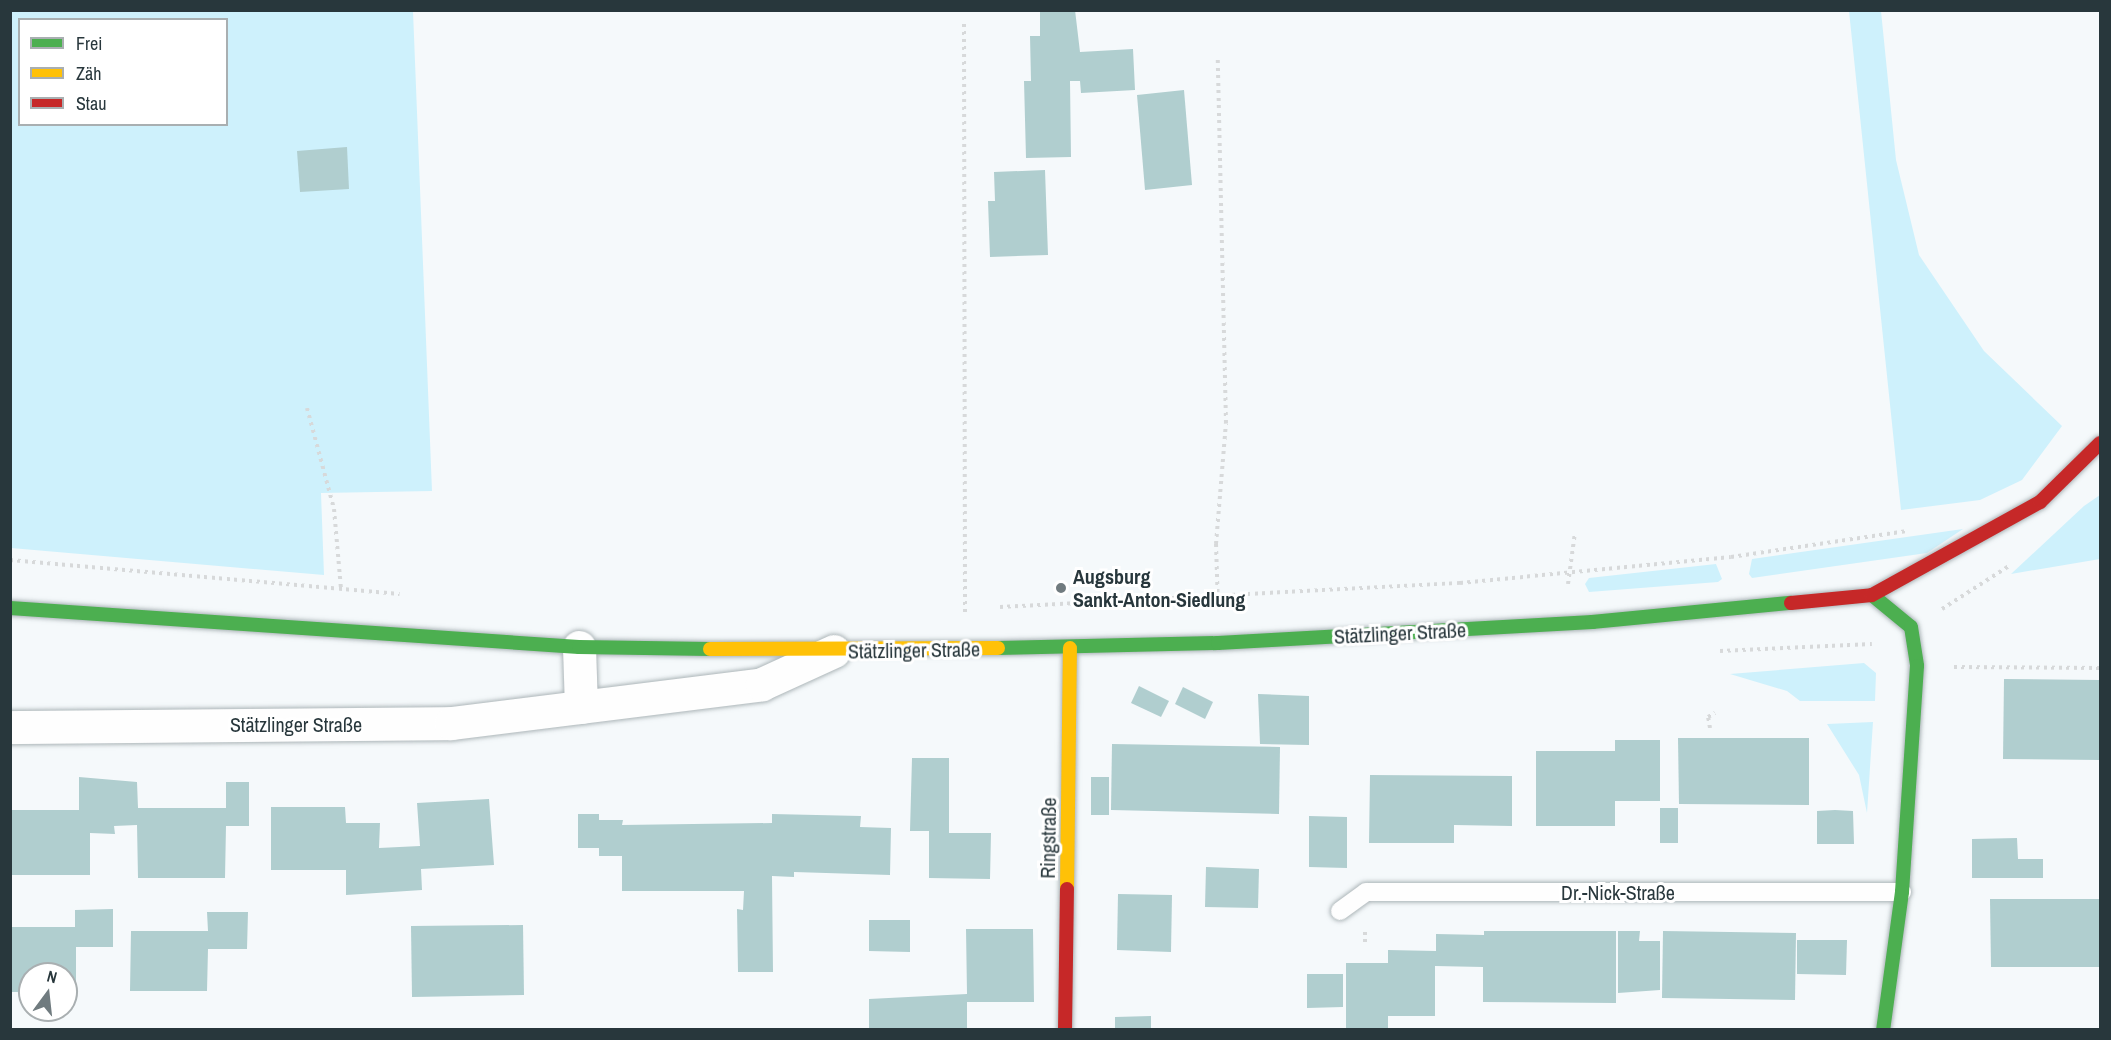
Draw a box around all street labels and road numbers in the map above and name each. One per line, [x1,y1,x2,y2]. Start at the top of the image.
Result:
street label: Stätzlinger Straße [1333,618,1467,648]
street label: Stätzlinger Straße [848,637,980,663]
street label: Stätzlinger Straße [230,712,362,736]
street label: Ringstraße [1035,797,1061,879]
street label: Dr.-Nick-Straße [1561,880,1675,904]

